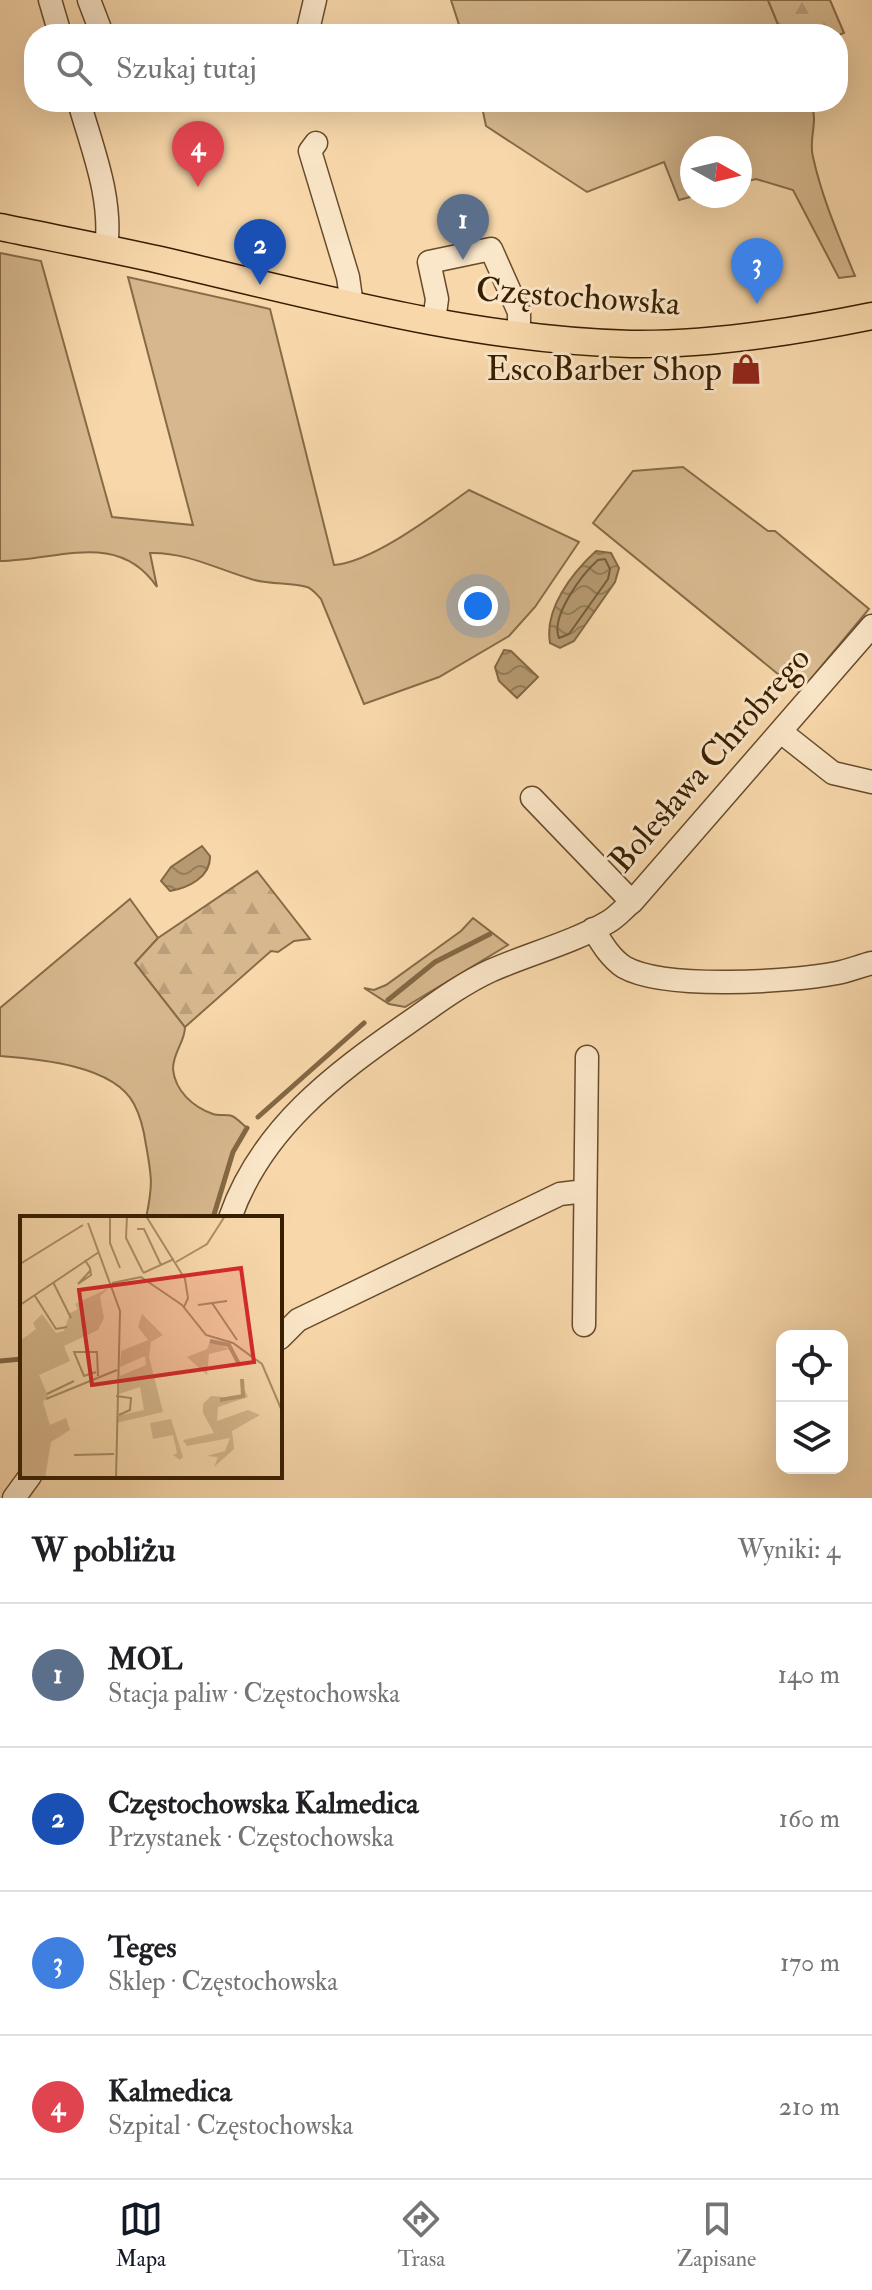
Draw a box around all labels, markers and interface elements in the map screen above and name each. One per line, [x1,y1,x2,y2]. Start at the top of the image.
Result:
search box [24,24,848,112]
icon: search [52,46,96,90]
text: Szukaj tutaj [116,50,257,87]
pin: 4 [172,121,224,187]
north arrow [680,136,752,208]
pin: 1 [437,194,489,260]
pin: 2 [234,219,286,285]
pin: 3 [731,238,783,304]
street label: Częstochowska [474,268,683,326]
place label: EscoBarber Shop [486,348,722,391]
shop icon: EscoBarber Shop [729,352,763,386]
your location [458,586,498,626]
street label: Bolesława Chrobrego [600,638,820,882]
inset map [20,1216,282,1478]
map controls [776,1330,848,1474]
button: locate [776,1330,848,1402]
button: layers [776,1402,848,1474]
text: W pobliżu [32,1529,176,1572]
text: Wyniki: 4 [738,1534,840,1566]
text: MOL [108,1641,183,1678]
text: 1 [53,1659,63,1691]
text: 140 m [778,1659,840,1691]
text: Stacja paliw · Częstochowska [108,1678,400,1710]
text: Częstochowska Kalmedica [108,1785,419,1822]
text: 2 [51,1803,65,1835]
text: 160 m [779,1803,840,1835]
text: Przystanek · Częstochowska [108,1822,394,1854]
text: Teges [108,1929,177,1966]
text: 3 [53,1947,63,1979]
text: 170 m [780,1947,840,1979]
text: Sklep · Częstochowska [108,1966,338,1998]
text: Kalmedica [108,2073,232,2110]
text: 4 [51,2091,65,2123]
text: 210 m [779,2091,840,2123]
text: Szpital · Częstochowska [108,2110,353,2142]
tab: Mapa [116,2197,166,2273]
tab: Trasa [398,2197,445,2273]
tab: Zapisane [677,2197,756,2273]

